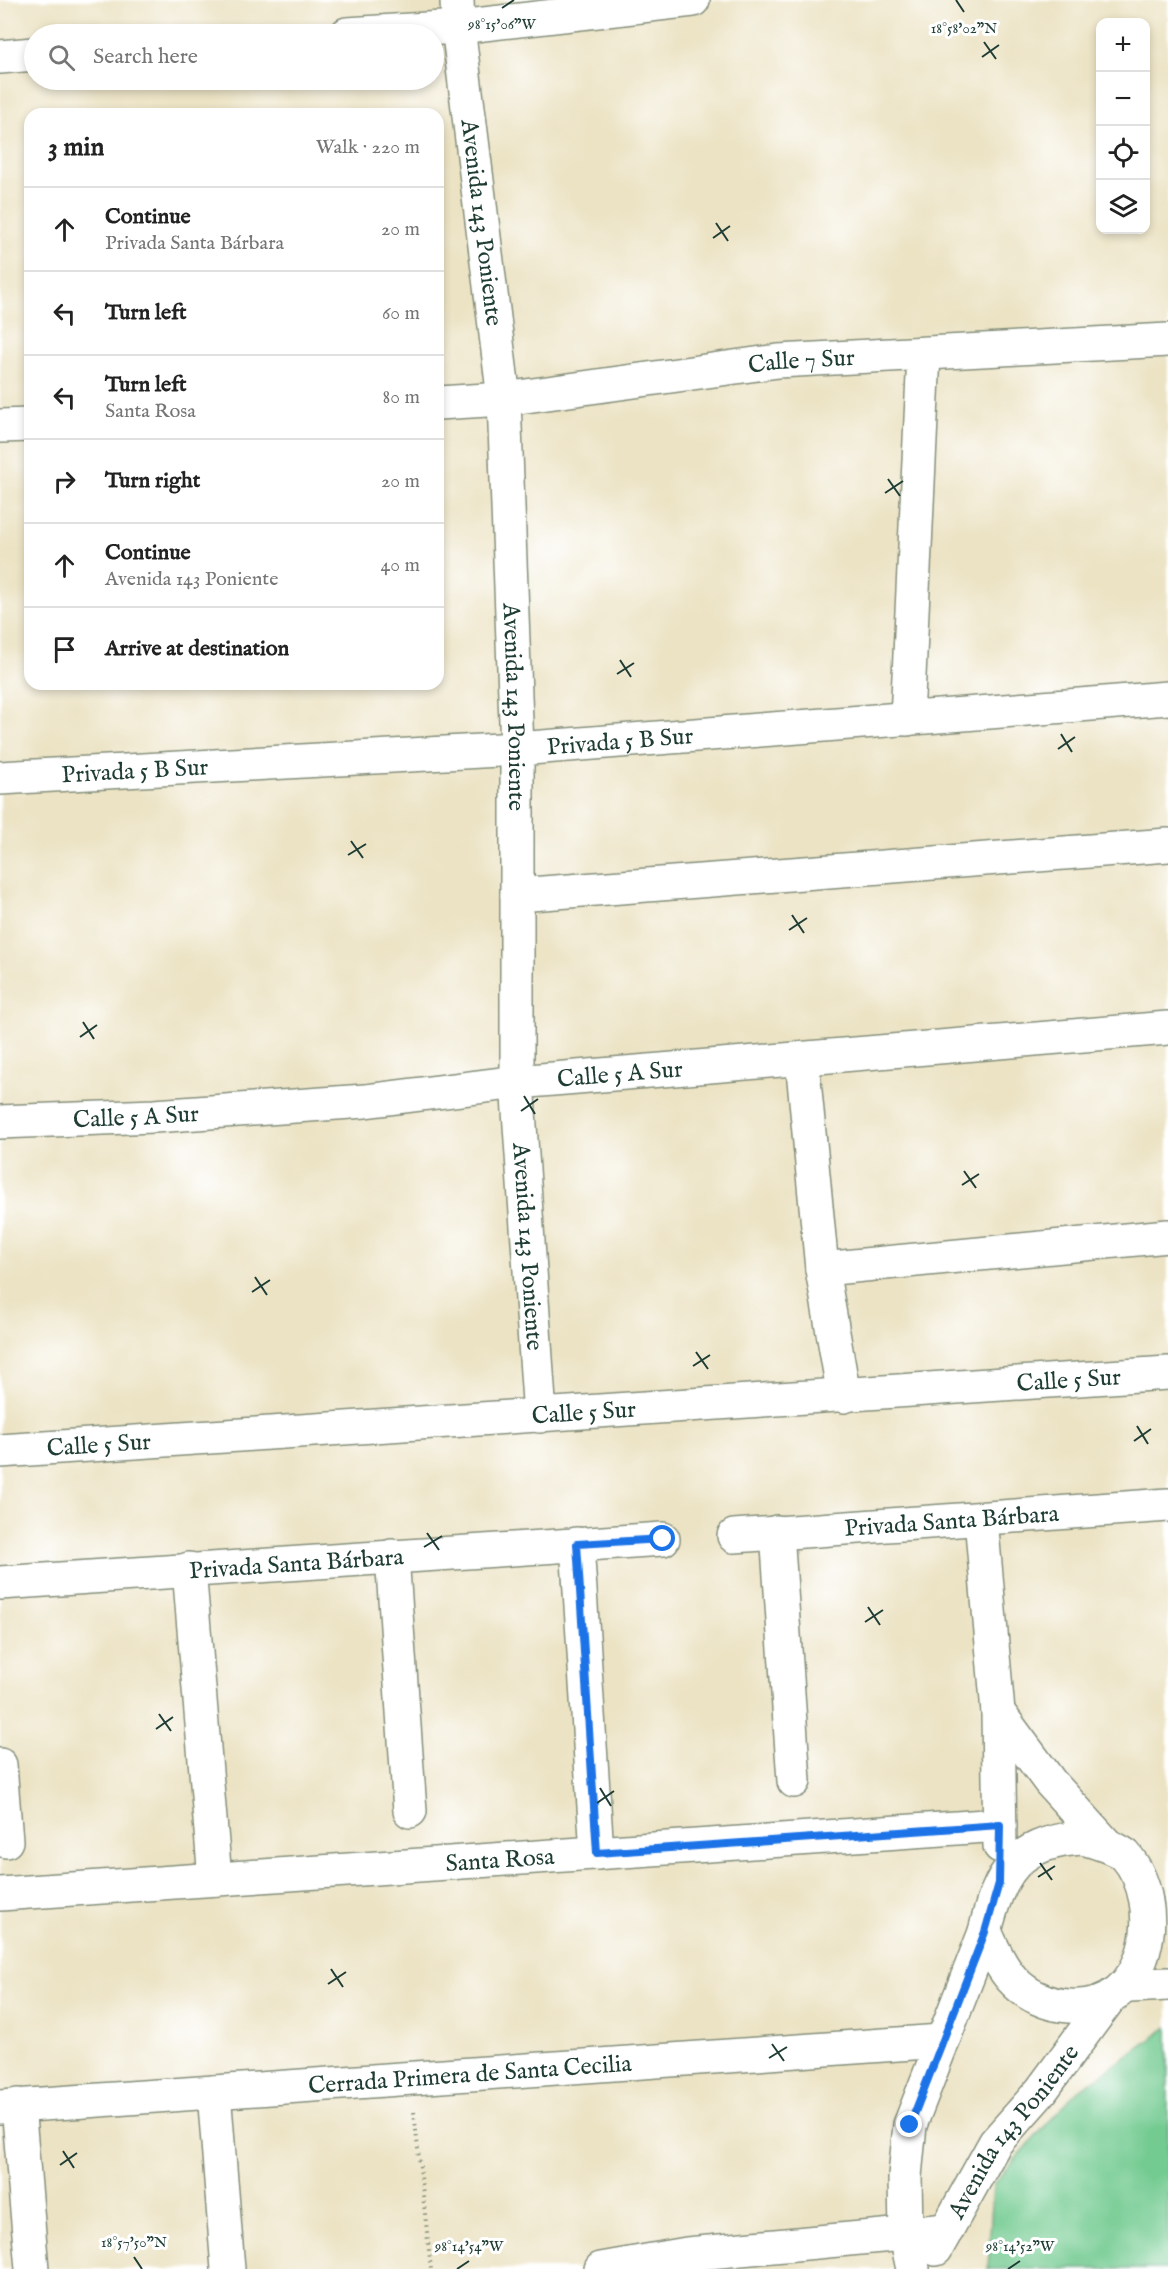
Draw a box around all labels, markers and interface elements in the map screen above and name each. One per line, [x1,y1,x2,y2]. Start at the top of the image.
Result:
text: 98°15'06"W [467,15,537,34]
map controls [1096,18,1150,234]
button: + [1096,18,1150,72]
text: 18°58'02"N [931,19,997,38]
search box [24,24,444,90]
icon: search [45,41,78,74]
text: Search here [93,43,198,71]
button: − [1096,72,1150,126]
street label: Avenida 143 Poniente [452,117,509,328]
button: locate [1096,126,1150,180]
text: 3 min [48,131,104,164]
text: Walk · 220 m [316,135,420,160]
button: layers [1096,180,1150,234]
text: Continue [105,203,191,231]
icon: ahead [48,213,81,246]
text: 20 m [381,217,420,242]
text: Privada Santa Bárbara [105,231,284,256]
icon: left [48,297,81,330]
text: Turn left [105,299,187,327]
text: 60 m [382,301,420,326]
street label: Calle 7 Sur [746,343,856,382]
text: Turn left [105,371,187,399]
icon: left [48,381,81,414]
text: 80 m [383,385,420,410]
text: Santa Rosa [105,399,196,424]
icon: right [48,465,81,498]
text: Turn right [105,467,200,495]
text: 20 m [381,469,420,494]
text: Continue [105,539,191,567]
icon: ahead [48,549,81,582]
text: 40 m [381,553,420,578]
text: Avenida 143 Poniente [105,567,278,592]
street label: Avenida 143 Poniente [495,601,531,811]
icon: arrive [48,633,81,666]
text: Arrive at destination [105,635,289,663]
street label: Privada 5 B Sur [545,721,695,764]
street label: Privada 5 B Sur [61,752,209,792]
street label: Calle 5 A Sur [556,1054,684,1096]
street label: Calle 5 A Sur [72,1099,200,1136]
street label: Avenida 143 Poniente [504,1141,549,1352]
street label: Calle 5 Sur [1016,1362,1122,1400]
street label: Calle 5 Sur [531,1395,637,1432]
street label: Calle 5 Sur [46,1427,152,1465]
street label: Privada Santa Bárbara [843,1499,1061,1545]
route start [649,1525,675,1551]
street label: Privada Santa Bárbara [188,1542,405,1587]
street label: Santa Rosa [444,1842,556,1880]
street label: Avenida 143 Poniente [941,2039,1087,2226]
street label: Cerrada Primera de Santa Cecilia [307,2049,633,2102]
route end [896,2111,922,2137]
text: 18°57'50"N [101,2233,167,2252]
text: 98°14'54"W [434,2237,504,2256]
text: 98°14'52"W [985,2237,1055,2256]

